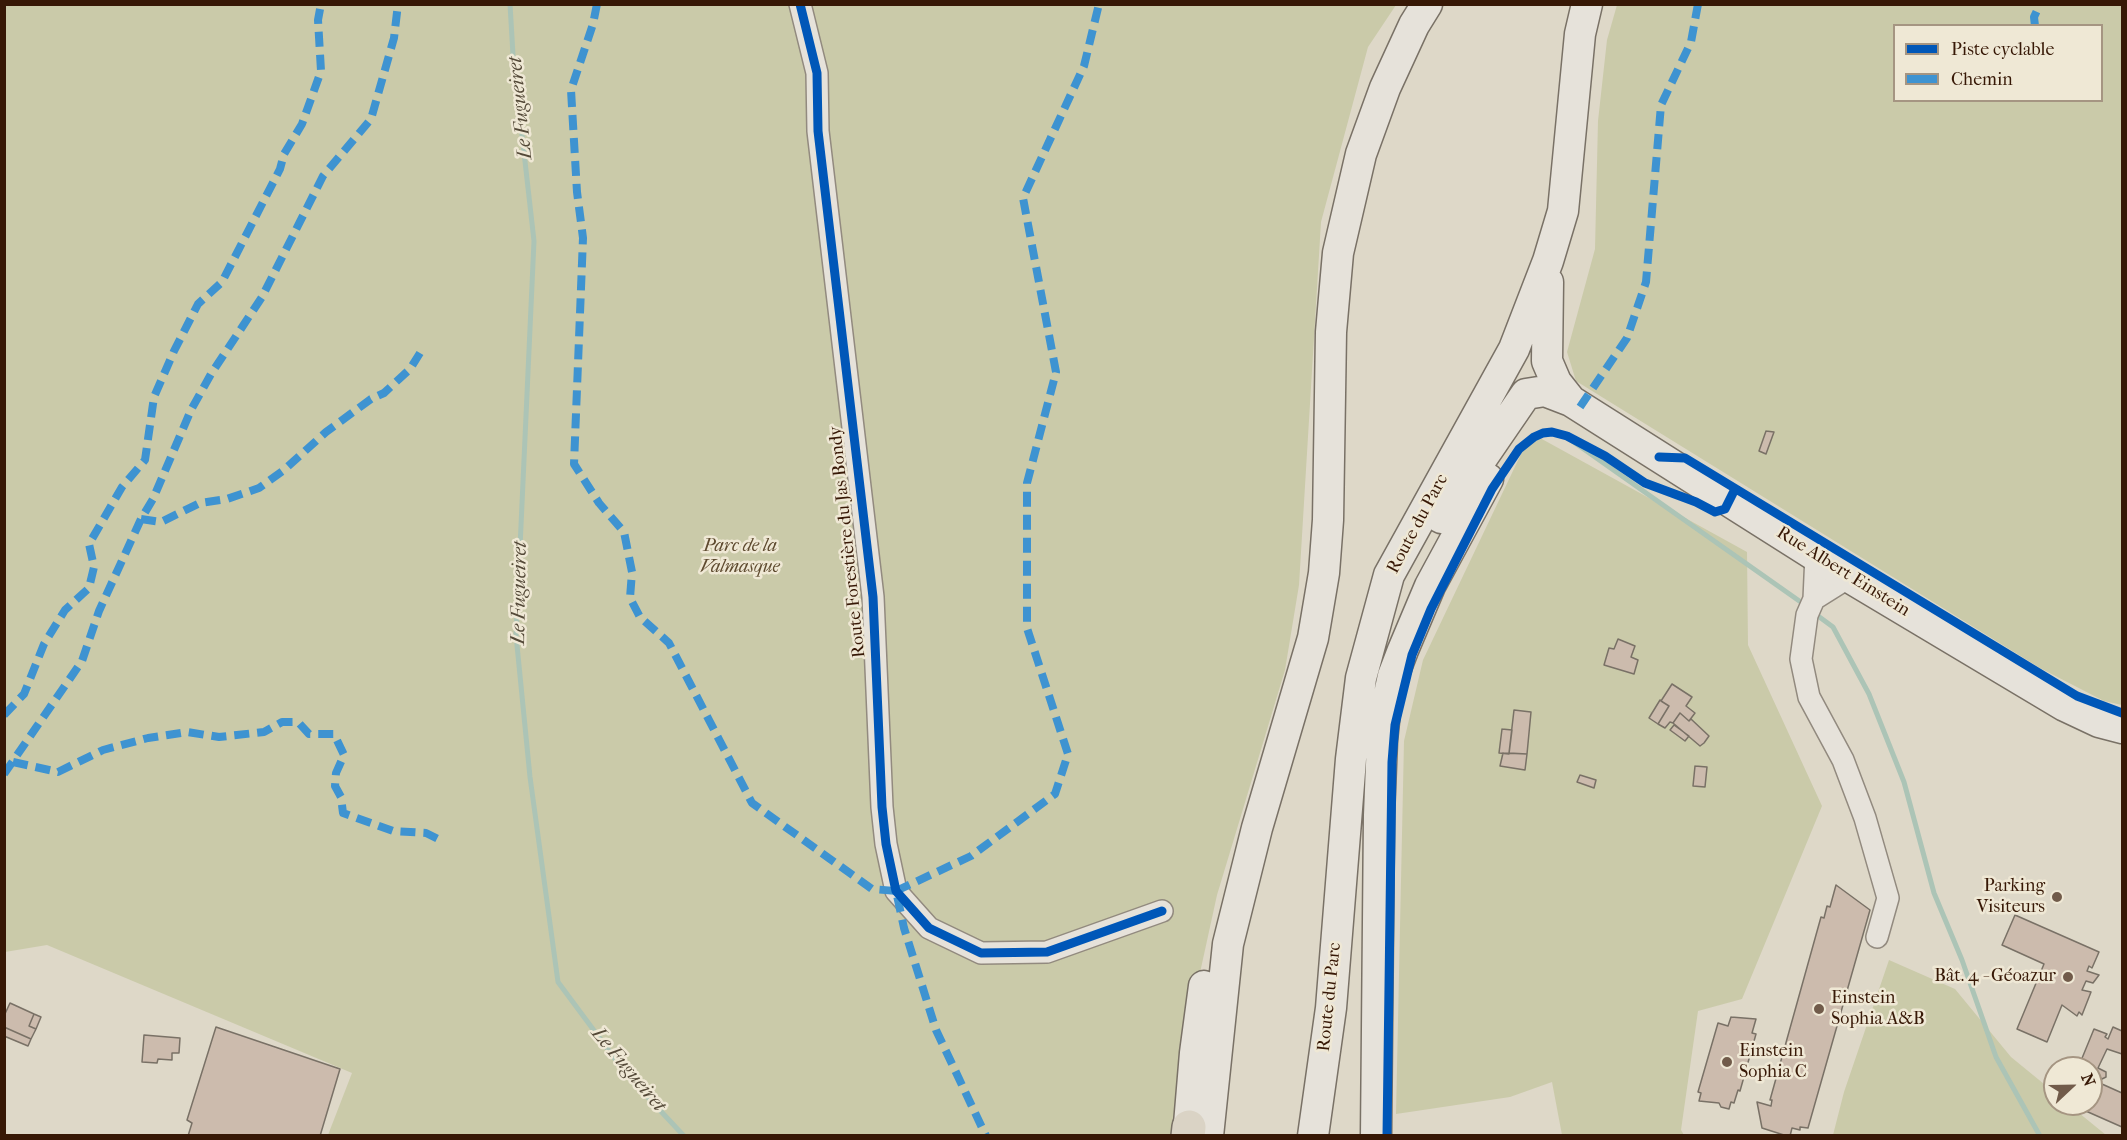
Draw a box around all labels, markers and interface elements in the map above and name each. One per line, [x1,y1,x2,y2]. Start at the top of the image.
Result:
legend [1893,24,2103,102]
text: Piste cyclable [1951,39,2054,60]
water label: Le Fugueiret [504,55,538,161]
text: Chemin [1951,69,2013,90]
street label: Route Forestière du Jas Bondy [825,425,871,659]
street label: Route du Parc [1383,471,1453,577]
street label: Rue Albert Einstein [1772,522,1914,622]
park label: Parc de la Valmasque [700,536,780,578]
water label: Le Fugueiret [507,541,533,645]
place label: Parking Visiteurs [1976,876,2045,918]
marker: Parking Visiteurs [2050,890,2064,904]
street label: Route du Parc [1314,941,1346,1053]
place label: Bât. 4 - Géoazur [1934,966,2056,988]
marker: Bât. 4 - Géoazur [2061,970,2075,984]
place label: Einstein Sophia A&B [1831,988,1925,1030]
marker: Einstein Sophia A&B [1812,1002,1826,1016]
water label: Le Fugueiret [586,1023,670,1117]
place label: Einstein Sophia C [1739,1041,1807,1084]
marker: Einstein Sophia C [1720,1055,1734,1069]
north arrow [2043,1056,2103,1116]
text: N [2077,1071,2099,1089]

